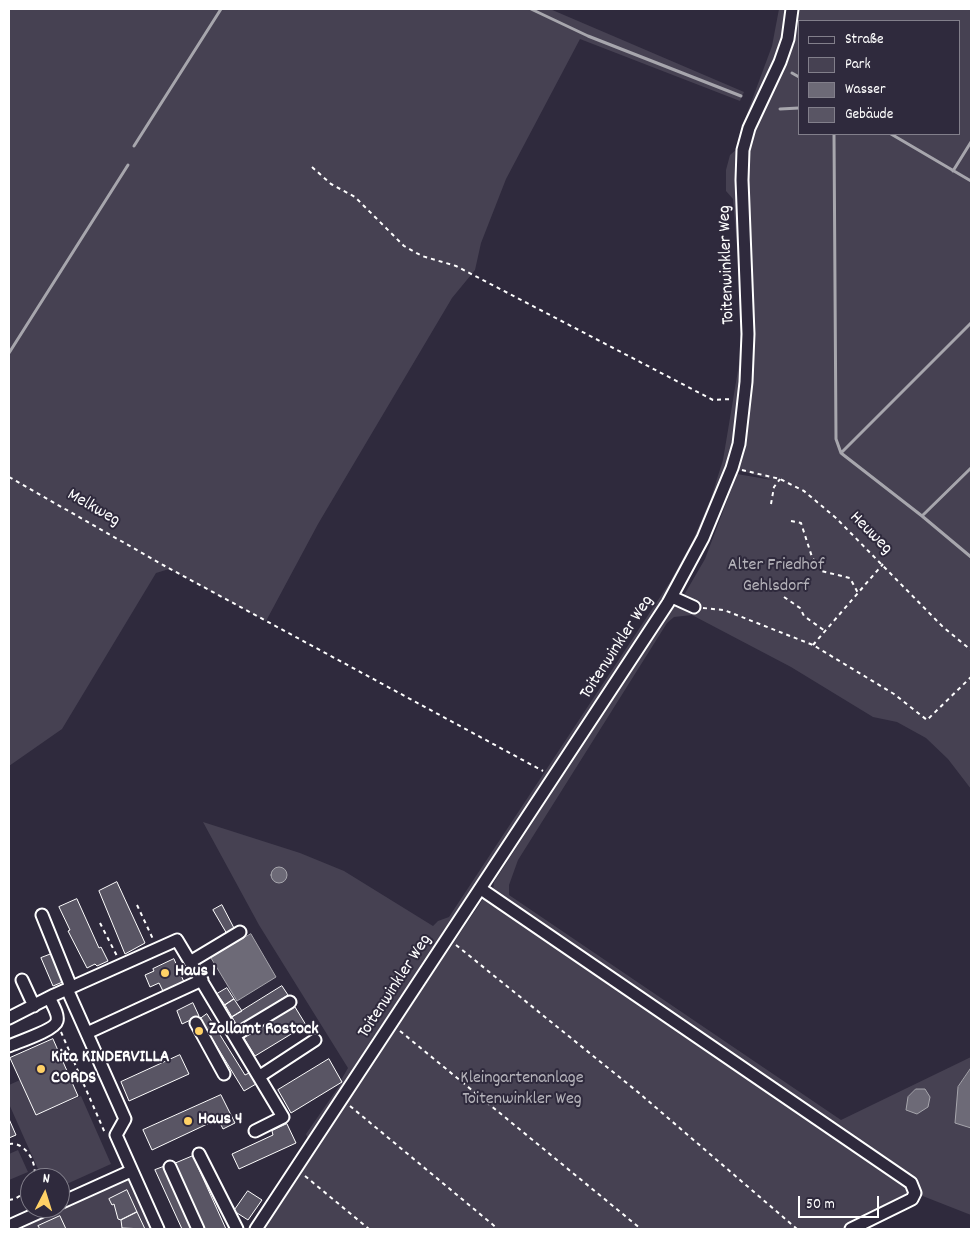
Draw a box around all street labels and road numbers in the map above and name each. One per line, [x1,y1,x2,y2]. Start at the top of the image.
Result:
street label: Toitenwinkler Weg [715,205,741,325]
street label: Melkweg [63,485,123,533]
street label: Heuweg [844,508,896,560]
street label: Toitenwinkler Weg [576,592,660,704]
street label: Toitenwinkler Weg [354,931,438,1043]

